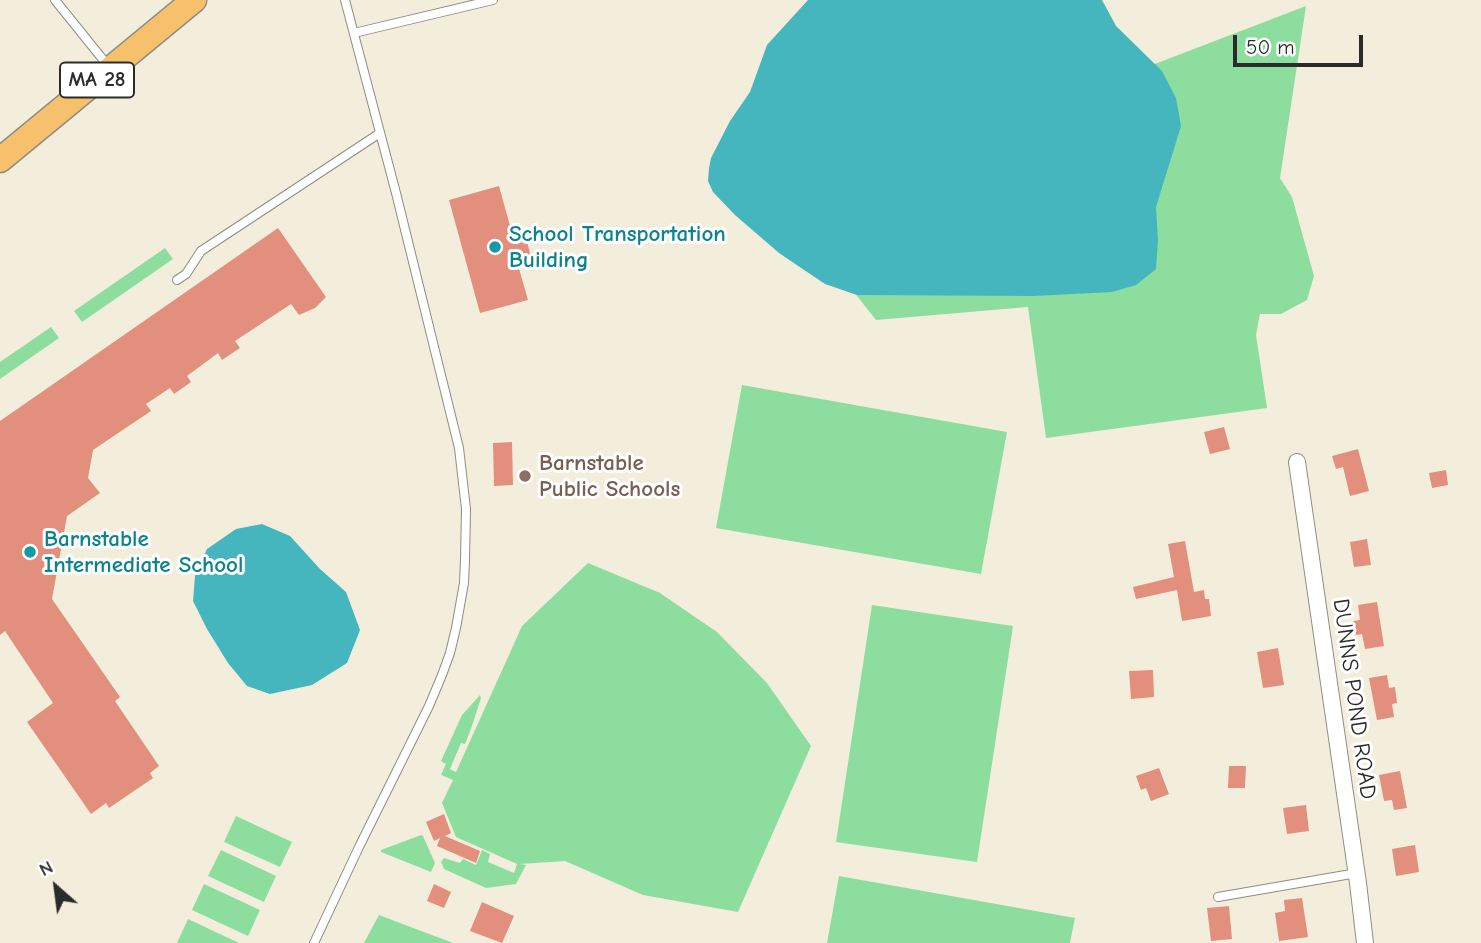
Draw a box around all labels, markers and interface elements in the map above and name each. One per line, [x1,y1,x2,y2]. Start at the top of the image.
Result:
scale bar [1236,21,1366,65]
text: 50 m [1246,35,1295,59]
road number: MA 28 [60,62,134,98]
place label: School Transportation Building [509,220,726,274]
marker: School Transportation Building [487,239,503,255]
place label: Barnstable Public Schools [539,449,680,503]
marker: Barnstable Public Schools [517,468,533,484]
place label: Barnstable Intermediate School [44,525,243,579]
marker: Barnstable Intermediate School [22,544,38,560]
street label: DUNNS POND ROAD [1326,597,1382,801]
north arrow [21,852,91,922]
text: N [35,856,57,881]

